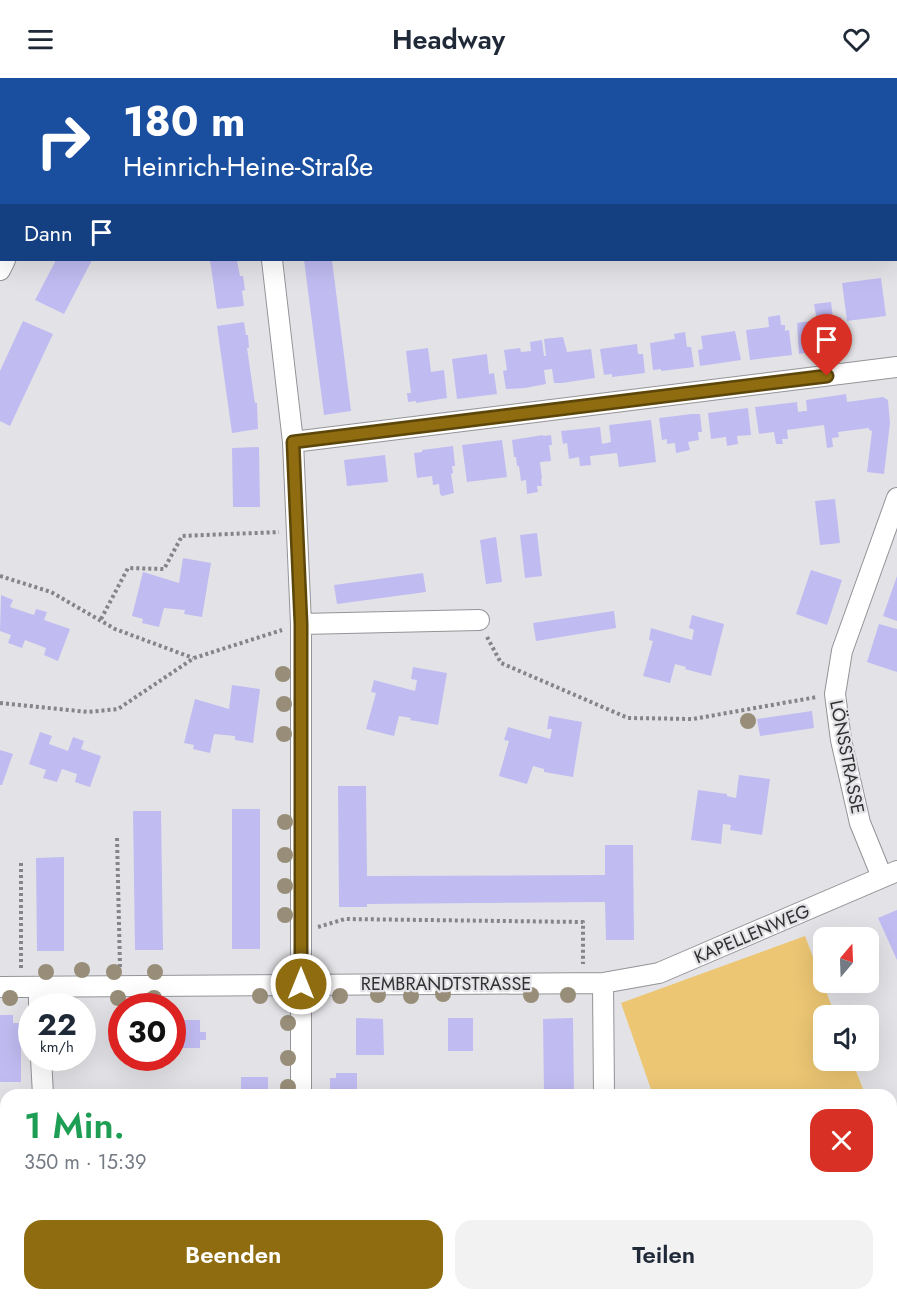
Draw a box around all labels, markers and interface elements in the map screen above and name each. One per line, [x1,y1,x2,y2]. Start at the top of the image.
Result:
text: Headway [392,20,505,59]
icon: menu [24,23,57,56]
icon: heart [840,23,873,56]
text: 180 m [123,91,246,152]
icon: right [24,102,102,180]
text: Heinrich-Heine-Straße [123,147,373,186]
icon: arrive [85,216,118,249]
text: Dann [24,217,73,249]
pin [801,314,852,376]
icon: arrive [810,323,843,356]
street label: LÖNSSTRASSE [823,698,871,816]
street label: KAPELLENWEG [690,898,814,970]
north arrow [813,927,879,993]
map controls [813,927,879,1071]
position arrow [269,952,333,1016]
street label: REMBRANDTSTRASSE [361,971,531,997]
speed limit sign: 30 [108,993,186,1071]
text: 22 [37,1003,77,1046]
button: sound [813,1005,879,1071]
text: km/h [40,1036,74,1058]
text: 1 Min. [24,1099,125,1151]
button: close [810,1109,873,1172]
text: 350 m · 15:39 [24,1148,147,1177]
button: Beenden [24,1220,443,1289]
button: Teilen [455,1220,873,1289]

